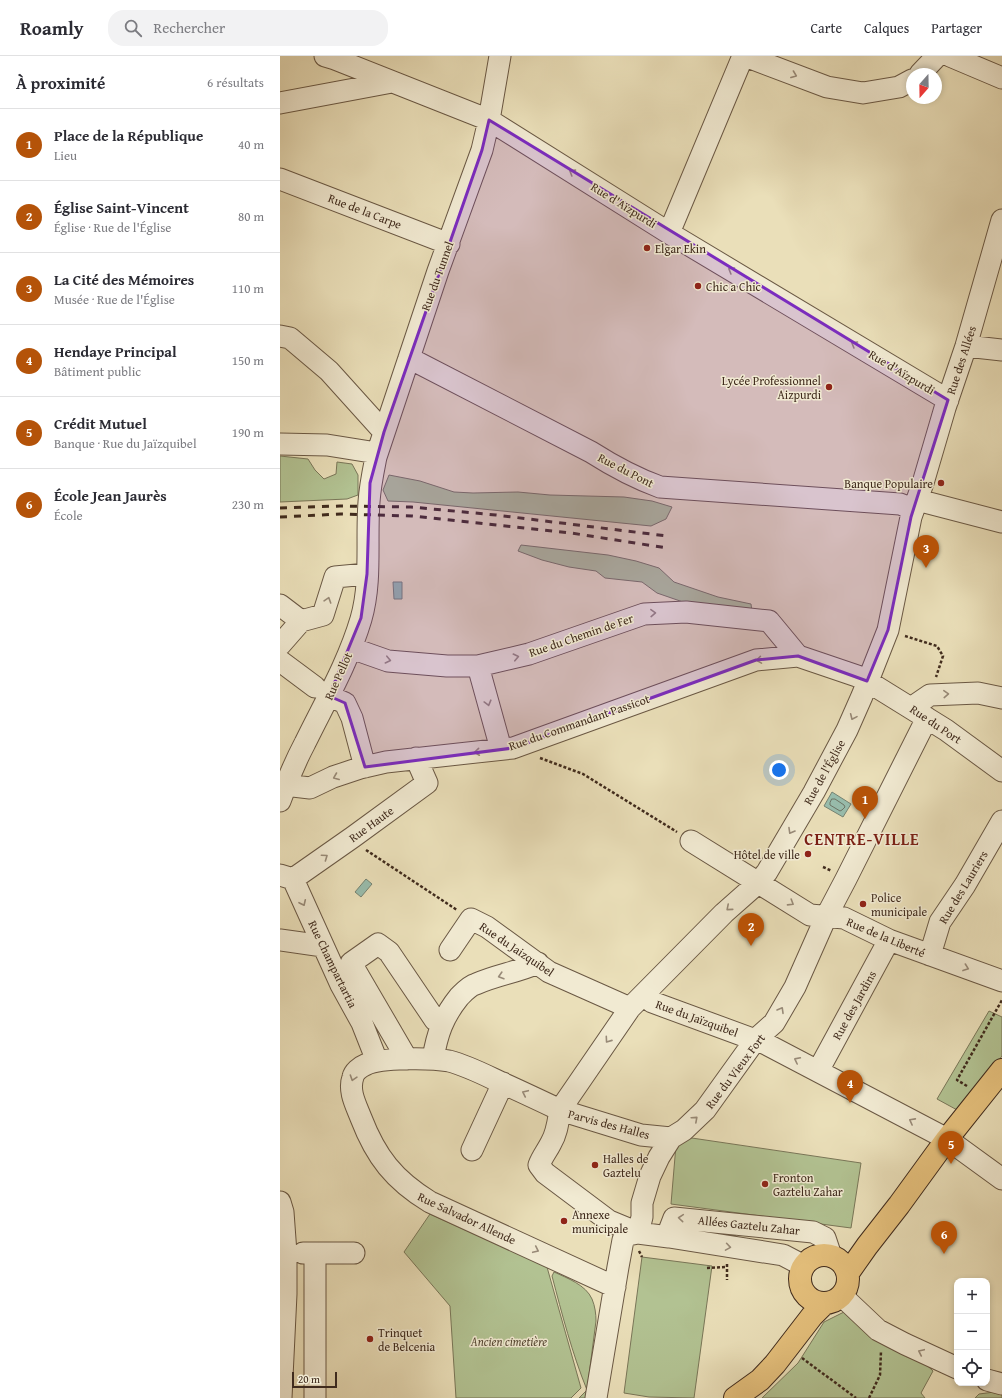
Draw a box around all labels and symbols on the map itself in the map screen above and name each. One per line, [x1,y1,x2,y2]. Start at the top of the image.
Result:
north arrow [906,68,942,104]
one-way arrow [791,70,798,78]
one-way arrow [569,170,576,177]
street label: Rue d'Aïzpurdi [588,178,661,232]
street label: Rue de la Carpe [326,189,404,233]
street label: Rue du Tunnel [417,238,458,313]
place label: Elgar Ekin [655,240,706,257]
marker: Elgar Ekin [642,243,652,253]
one-way arrow [728,267,735,274]
place label: Chic a Chic [706,278,762,295]
marker: Chic a Chic [693,281,703,291]
street label: Rue des Allées [942,323,980,396]
one-way arrow [851,341,858,348]
street label: Rue d'Aïzpurdi [866,345,939,399]
place label: Lycée Professionnel Aizpurdi [722,372,822,403]
marker: Lycée Professionnel Aizpurdi [824,382,834,392]
street label: Rue du Pont [595,449,658,492]
place label: Banque Populaire [844,475,933,492]
marker: Banque Populaire [936,478,946,488]
pin: 3 [913,535,939,568]
one-way arrow [323,597,332,604]
street label: Rue du Chemin de Fer [527,609,635,661]
one-way arrow [650,609,656,618]
street label: Rue Pellot [320,649,356,703]
one-way arrow [513,654,519,662]
one-way arrow [384,655,391,663]
one-way arrow [756,655,763,664]
street label: Rue du Commandant Passicot [506,690,653,754]
one-way arrow [943,690,949,698]
one-way arrow [483,700,492,707]
street label: Rue du Port [907,700,966,748]
one-way arrow [850,713,858,721]
street label: Rue de l'Église [799,736,849,808]
one-way arrow [474,747,480,756]
your location [769,760,789,780]
one-way arrow [332,772,339,780]
pin: 1 [852,786,878,819]
street label: Rue Haute [345,802,397,846]
one-way arrow [788,827,795,834]
district label: CENTRE-VILLE [804,827,920,851]
place label: Hôtel de ville [734,846,800,863]
street label: Rue des Lauriers [934,847,992,927]
marker: Hôtel de ville [803,849,813,859]
one-way arrow [320,855,327,862]
place label: Police municipale [871,889,928,920]
one-way arrow [787,898,794,905]
one-way arrow [299,899,307,906]
marker: Police municipale [858,899,868,909]
one-way arrow [727,903,734,910]
pin: 2 [738,913,764,946]
street label: Rue de la Liberté [844,913,928,961]
street label: Rue Champartartia [304,917,362,1011]
street label: Rue du Jaizquibel [476,918,558,981]
one-way arrow [962,963,969,971]
street label: Rue des Jardins [828,967,880,1043]
one-way arrow [498,971,505,980]
street label: Rue du Jaïzquibel [653,995,741,1041]
one-way arrow [777,1007,784,1014]
street label: Rue du Vieux Fort [701,1029,769,1112]
one-way arrow [605,1036,613,1043]
one-way arrow [794,1057,801,1065]
pin: 4 [837,1070,863,1103]
one-way arrow [349,1075,358,1082]
one-way arrow [521,1090,529,1098]
street label: Parvis des Halles [566,1105,652,1143]
one-way arrow [690,1117,698,1124]
one-way arrow [909,1118,916,1125]
pin: 5 [938,1131,964,1164]
place label: Halles de Gaztelu [603,1150,649,1181]
marker: Halles de Gaztelu [590,1160,600,1170]
place label: Fronton Gaztelu Zahar [773,1169,843,1200]
marker: Fronton Gaztelu Zahar [760,1179,770,1189]
street label: Rue Salvador Allende [415,1188,519,1248]
place label: Annexe municipale [572,1206,629,1237]
street label: Allées Gaztelu Zahar [697,1211,801,1239]
one-way arrow [678,1214,684,1223]
marker: Annexe municipale [559,1216,569,1226]
pin: 6 [931,1221,957,1254]
one-way arrow [725,1242,731,1251]
one-way arrow [532,1245,539,1253]
place label: Trinquet de Belcenia [378,1324,436,1355]
park label: Ancien cimetière [470,1333,547,1350]
marker: Trinquet de Belcenia [365,1334,375,1344]
one-way arrow [918,1349,926,1357]
scale bar [292,1370,337,1389]

